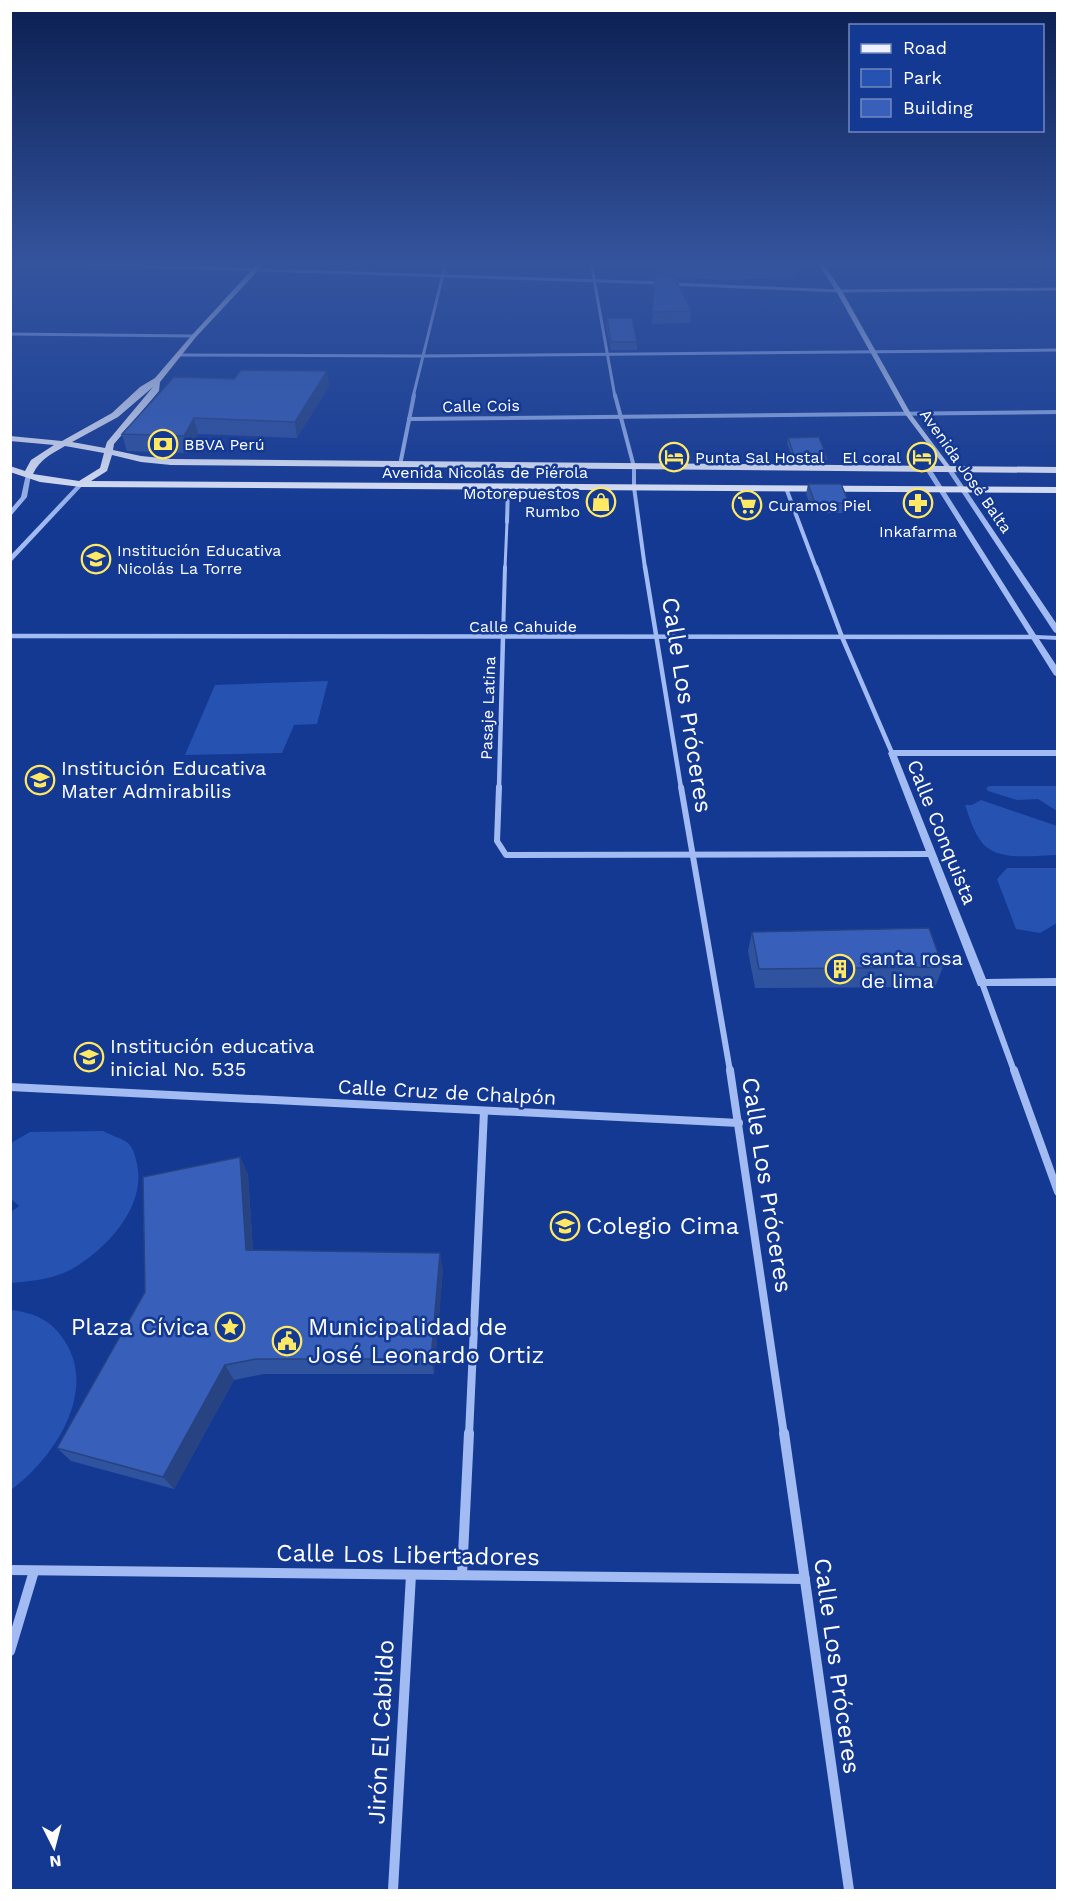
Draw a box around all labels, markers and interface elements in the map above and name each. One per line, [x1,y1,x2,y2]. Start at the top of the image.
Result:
legend [849,24,1044,132]
text: Road [903,37,947,58]
text: Park [903,67,942,88]
text: Building [903,97,973,118]
street label: Calle Cois [442,396,520,416]
street label: Avenida José Balta [916,405,1016,537]
bank icon: BBVA Perú [147,428,179,460]
place label: BBVA Perú [184,435,265,454]
hotel icon: Punta Sal Hostal [658,441,690,473]
hotel icon: El coral [906,441,938,473]
place label: Punta Sal Hostal [695,448,825,467]
place label: El coral [842,448,901,467]
street label: Avenida Nicolás de Piérola [382,463,588,482]
place label: Motorepuestos Rumbo [463,484,580,521]
shop icon: Motorepuestos Rumbo [585,486,617,518]
pharmacy icon: Inkafarma [902,487,934,519]
supermarket icon: Curamos Piel [731,489,763,521]
place label: Curamos Piel [768,496,871,515]
place label: Inkafarma [879,522,957,541]
place label: Institución Educativa Nicolás La Torre [117,541,281,578]
school or university icon: Institución Educativa Nicolás La Torre [80,543,112,575]
street label: Calle Los Próceres [656,595,718,815]
street label: Calle Cahuide [469,617,577,636]
street label: Pasaje Latina [477,656,499,760]
place label: Institución Educativa Mater Admirabilis [61,756,266,803]
street label: Calle Conquista [902,756,982,908]
school or university icon: Institución Educativa Mater Admirabilis [24,764,56,796]
place label: santa rosa de lima [861,946,963,993]
building icon: santa rosa de lima [824,953,856,985]
place label: Institución educativa inicial No. 535 [110,1034,315,1081]
school or university icon: Institución educativa inicial No. 535 [73,1041,105,1073]
street label: Calle Cruz de Chalpón [337,1074,557,1110]
street label: Calle Los Próceres [736,1075,798,1295]
school or university icon: Colegio Cima [549,1210,581,1242]
place label: Colegio Cima [586,1212,739,1240]
place icon: Plaza Cívica [214,1311,246,1343]
place label: Plaza Cívica [71,1313,209,1341]
place label: Municipalidad de José Leonardo Ortiz [308,1313,544,1369]
public building icon: Municipalidad de José Leonardo Ortiz [271,1325,303,1357]
street label: Calle Los Libertadores [276,1539,540,1571]
street label: Calle Los Próceres [808,1556,866,1776]
street label: Jirón El Cabildo [362,1639,400,1825]
north arrow [24,1817,84,1877]
text: N [49,1851,62,1871]

